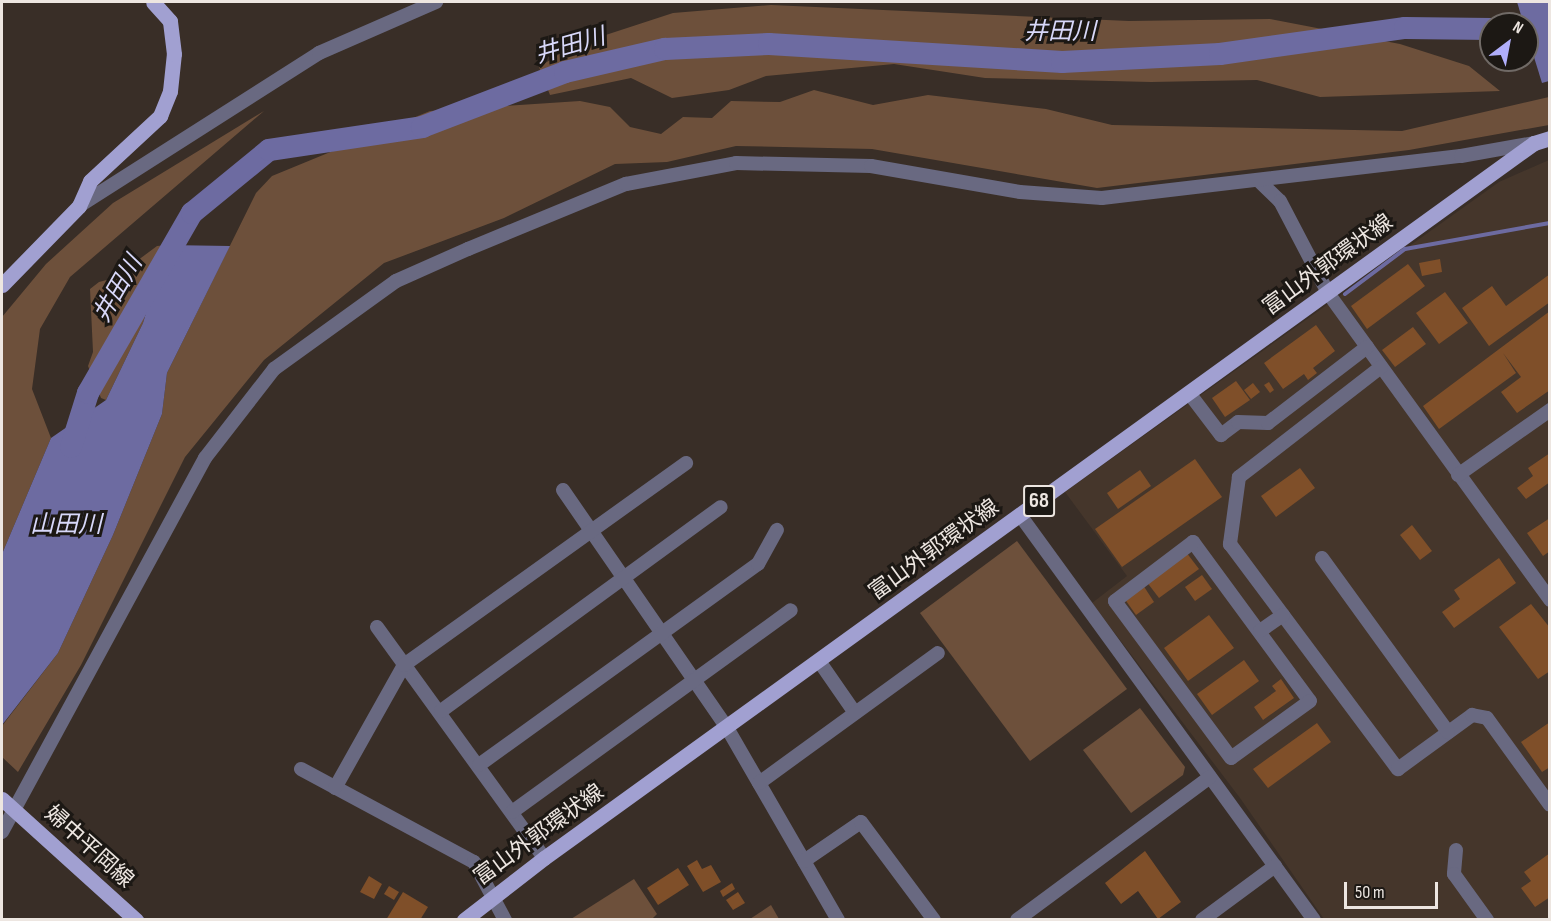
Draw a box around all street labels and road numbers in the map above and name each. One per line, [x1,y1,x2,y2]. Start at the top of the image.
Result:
street label: 富山外郭環状線 [1258,209,1398,321]
road number: 68 [1022,483,1056,519]
street label: 富山外郭環状線 [864,494,1004,606]
street label: 富山外郭環状線 [469,779,609,891]
street label: 婦中平岡線 [39,800,139,894]

